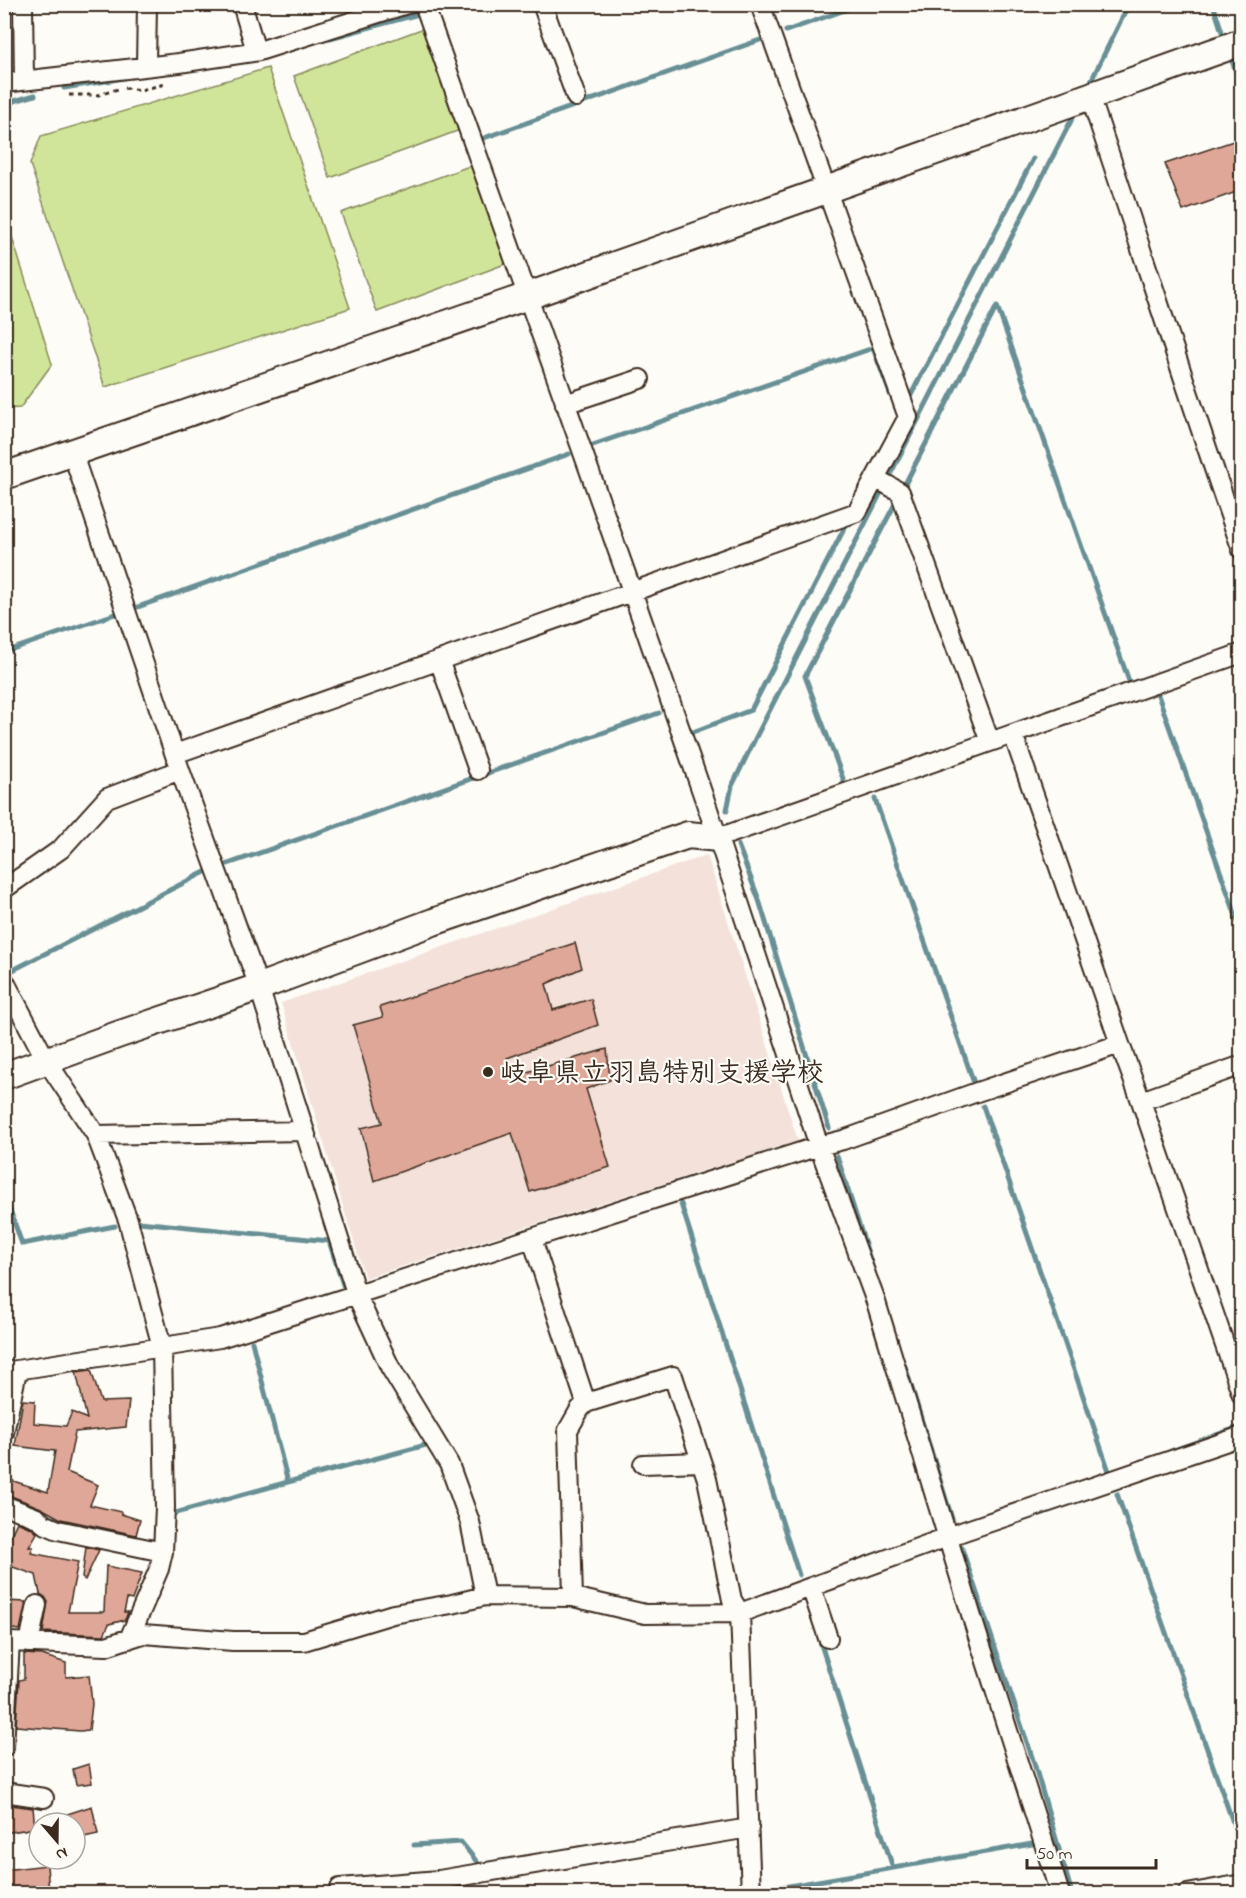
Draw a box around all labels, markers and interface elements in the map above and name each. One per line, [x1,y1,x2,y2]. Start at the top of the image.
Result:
place label: 岐阜県立羽島特別支援学校 [500,1055,824,1094]
marker: 岐阜県立羽島特別支援学校 [481,1065,495,1079]
north arrow [27,1811,87,1871]
scale bar [1027,1832,1156,1870]
text: N [52,1840,71,1866]
text: 50 m [1036,1842,1073,1868]

